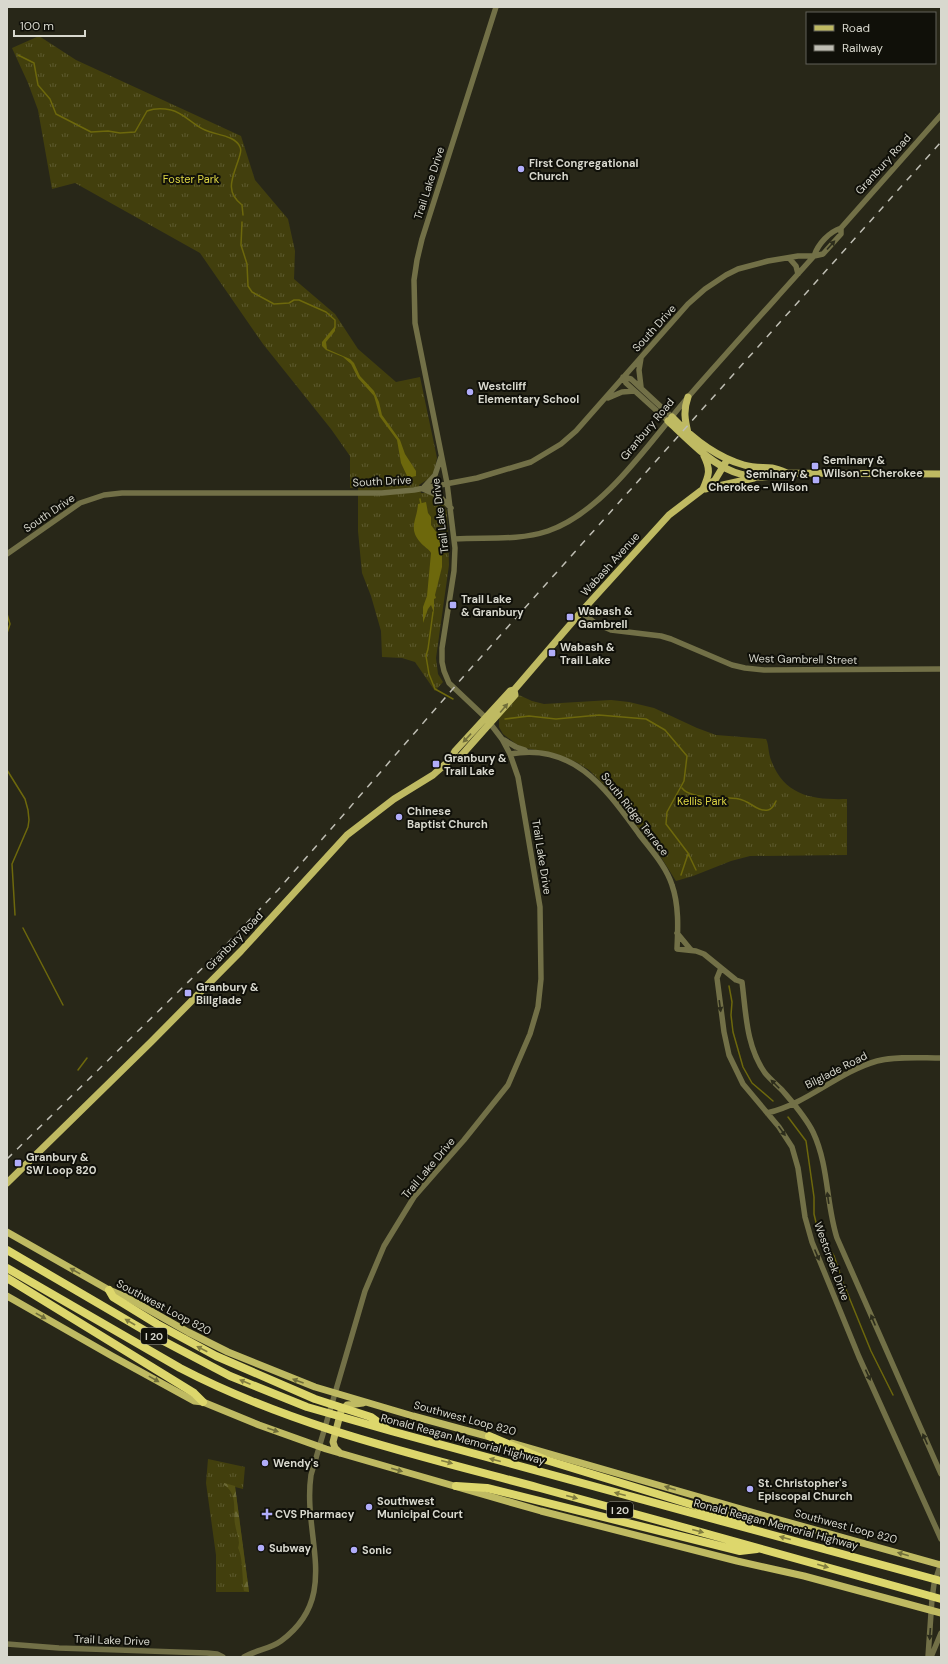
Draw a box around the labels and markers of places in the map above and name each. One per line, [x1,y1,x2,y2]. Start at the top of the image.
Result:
place label: First Congregational Church [529,156,638,183]
marker: First Congregational Church [516,164,526,174]
place label: Westcliff Elementary School [478,379,579,406]
marker: Westcliff Elementary School [465,387,475,397]
place label: Seminary & Wilson - Cherokee [823,453,923,480]
marker: Seminary & Wilson - Cherokee [810,461,820,471]
place label: Seminary & Cherokee - Wilson [708,467,808,494]
marker: Seminary & Cherokee - Wilson [811,475,821,485]
place label: Trail Lake & Granbury [461,592,524,619]
marker: Trail Lake & Granbury [448,600,458,610]
place label: Wabash & Gambrell [578,604,633,631]
marker: Wabash & Gambrell [565,612,575,622]
place label: Wabash & Trail Lake [560,640,615,667]
marker: Wabash & Trail Lake [547,648,557,658]
place label: Granbury & Trail Lake [444,751,507,778]
marker: Granbury & Trail Lake [431,759,441,769]
place label: Chinese Baptist Church [407,804,488,831]
marker: Chinese Baptist Church [394,812,404,822]
place label: Granbury & Billglade [196,980,259,1007]
marker: Granbury & Billglade [183,988,193,998]
place label: Granbury & SW Loop 820 [26,1150,97,1177]
marker: Granbury & SW Loop 820 [13,1158,23,1168]
place label: Wendy's [273,1456,319,1470]
marker: Wendy's [260,1458,270,1468]
place label: St. Christopher's Episcopal Church [758,1476,853,1503]
marker: St. Christopher's Episcopal Church [745,1484,755,1494]
place label: Southwest Municipal Court [377,1494,463,1521]
marker: Southwest Municipal Court [364,1502,374,1512]
place label: CVS Pharmacy [275,1507,355,1521]
marker: CVS Pharmacy [262,1509,272,1519]
place label: Subway [269,1541,311,1555]
marker: Subway [256,1543,266,1553]
place label: Sonic [362,1543,392,1557]
marker: Sonic [349,1545,359,1555]

